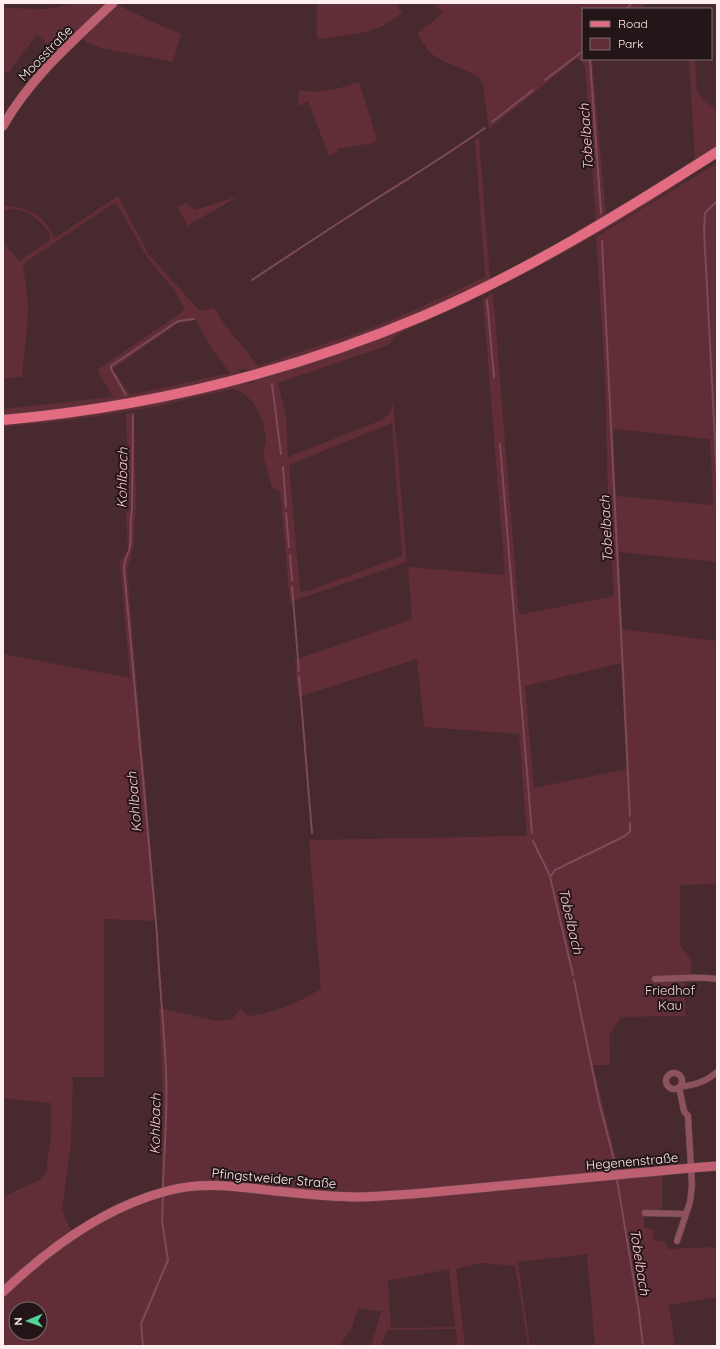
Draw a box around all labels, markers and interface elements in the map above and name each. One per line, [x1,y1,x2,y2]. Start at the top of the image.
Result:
legend [582,8,712,60]
text: Road [618,16,648,31]
street label: Moosstraße [15,22,75,84]
text: Park [618,36,643,51]
water label: Tobelbach [575,102,597,171]
water label: Kohlbach [112,446,132,509]
water label: Tobelbach [595,494,617,563]
water label: Kohlbach [122,770,146,833]
water label: Tobelbach [555,886,588,957]
park label: Friedhof Kau [645,982,695,1013]
water label: Kohlbach [145,1092,165,1155]
street label: Hegenenstraße [585,1149,679,1173]
street label: Pfingstweider Straße [211,1165,337,1191]
water label: Tobelbach [626,1227,654,1298]
north arrow [8,1301,48,1341]
text: N [11,1317,25,1326]

